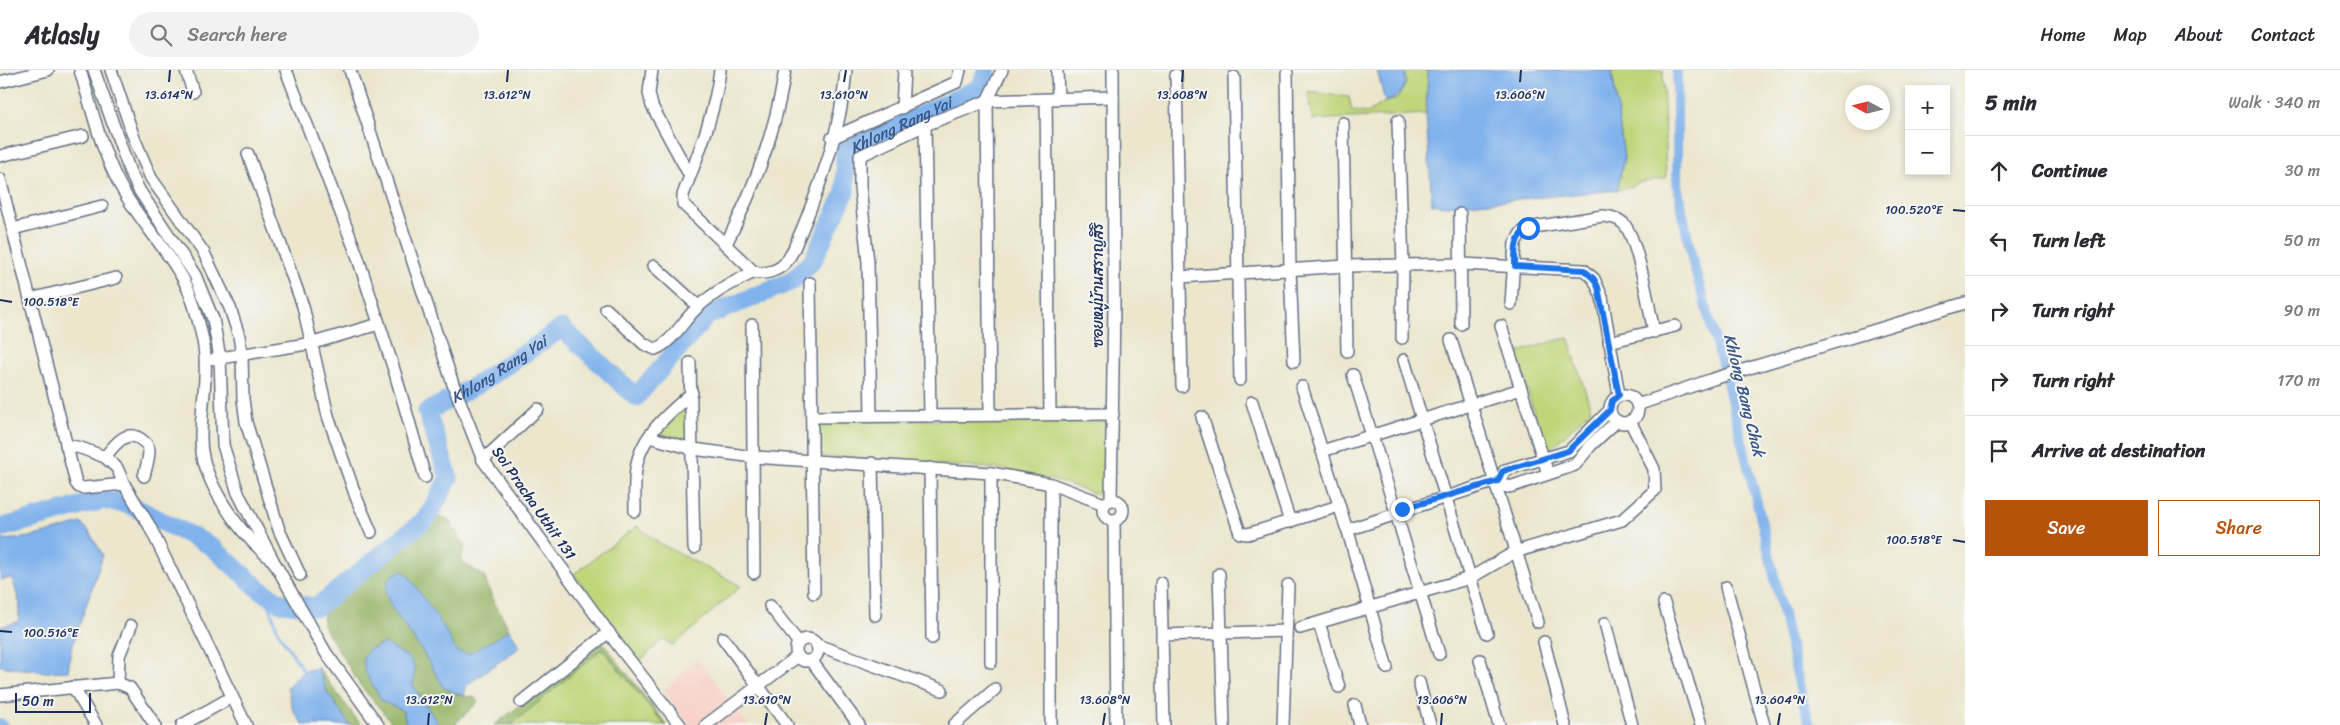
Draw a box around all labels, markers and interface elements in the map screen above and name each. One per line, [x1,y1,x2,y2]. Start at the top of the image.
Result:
search box [129,12,479,57]
text: Atlasly [25,14,99,56]
text: Search here [187,18,287,51]
text: Home [2041,19,2086,51]
text: Map [2114,19,2147,51]
text: About [2175,19,2223,51]
text: Contact [2251,19,2315,51]
icon: search [147,21,175,49]
text: 13.614°N [145,84,194,106]
text: 13.612°N [483,84,532,106]
text: 13.610°N [820,84,869,106]
text: 13.608°N [1157,84,1208,106]
text: 13.606°N [1495,84,1546,106]
text: 5 min [1985,84,2037,122]
north arrow [1845,85,1890,130]
map controls [1905,85,1950,175]
button: + [1905,85,1950,130]
water label: Khlong Rang Yai [845,87,960,162]
text: Walk · 340 m [2229,88,2320,117]
button: − [1905,130,1950,175]
text: Continue [2032,154,2108,187]
text: 30 m [2285,156,2320,185]
icon: ahead [1985,157,2013,185]
text: 100.520°E [1885,199,1944,221]
route start [1517,217,1540,240]
street label: ซอยหมู่บ้านสราญสิริ [1085,222,1111,347]
text: Turn left [2032,224,2105,257]
text: 50 m [2284,226,2320,255]
icon: left [1985,227,2013,255]
text: 100.518°E [23,291,80,313]
text: Turn right [2032,294,2114,327]
text: 90 m [2284,296,2320,325]
icon: right [1985,297,2013,325]
water label: Khlong Rang Yai [445,326,556,411]
water label: Khlong Bang Chak [1715,331,1774,462]
text: Turn right [2032,364,2114,397]
text: 170 m [2277,366,2320,395]
icon: right [1985,367,2013,395]
text: Arrive at destination [2032,434,2205,467]
icon: arrive [1985,437,2013,465]
street label: Soi Pracha Uthit 131 [485,441,583,565]
route end [1391,498,1414,521]
button: Save [1985,500,2148,556]
button: Share [2158,500,2320,556]
text: 100.518°E [1886,529,1943,551]
text: 100.516°E [23,622,80,644]
text: 50 m [22,689,54,714]
text: 13.612°N [405,689,454,711]
text: 13.610°N [743,689,792,711]
text: 13.608°N [1080,689,1131,711]
text: 13.606°N [1417,689,1468,711]
text: 13.604°N [1755,689,1806,711]
scale bar [15,690,91,713]

